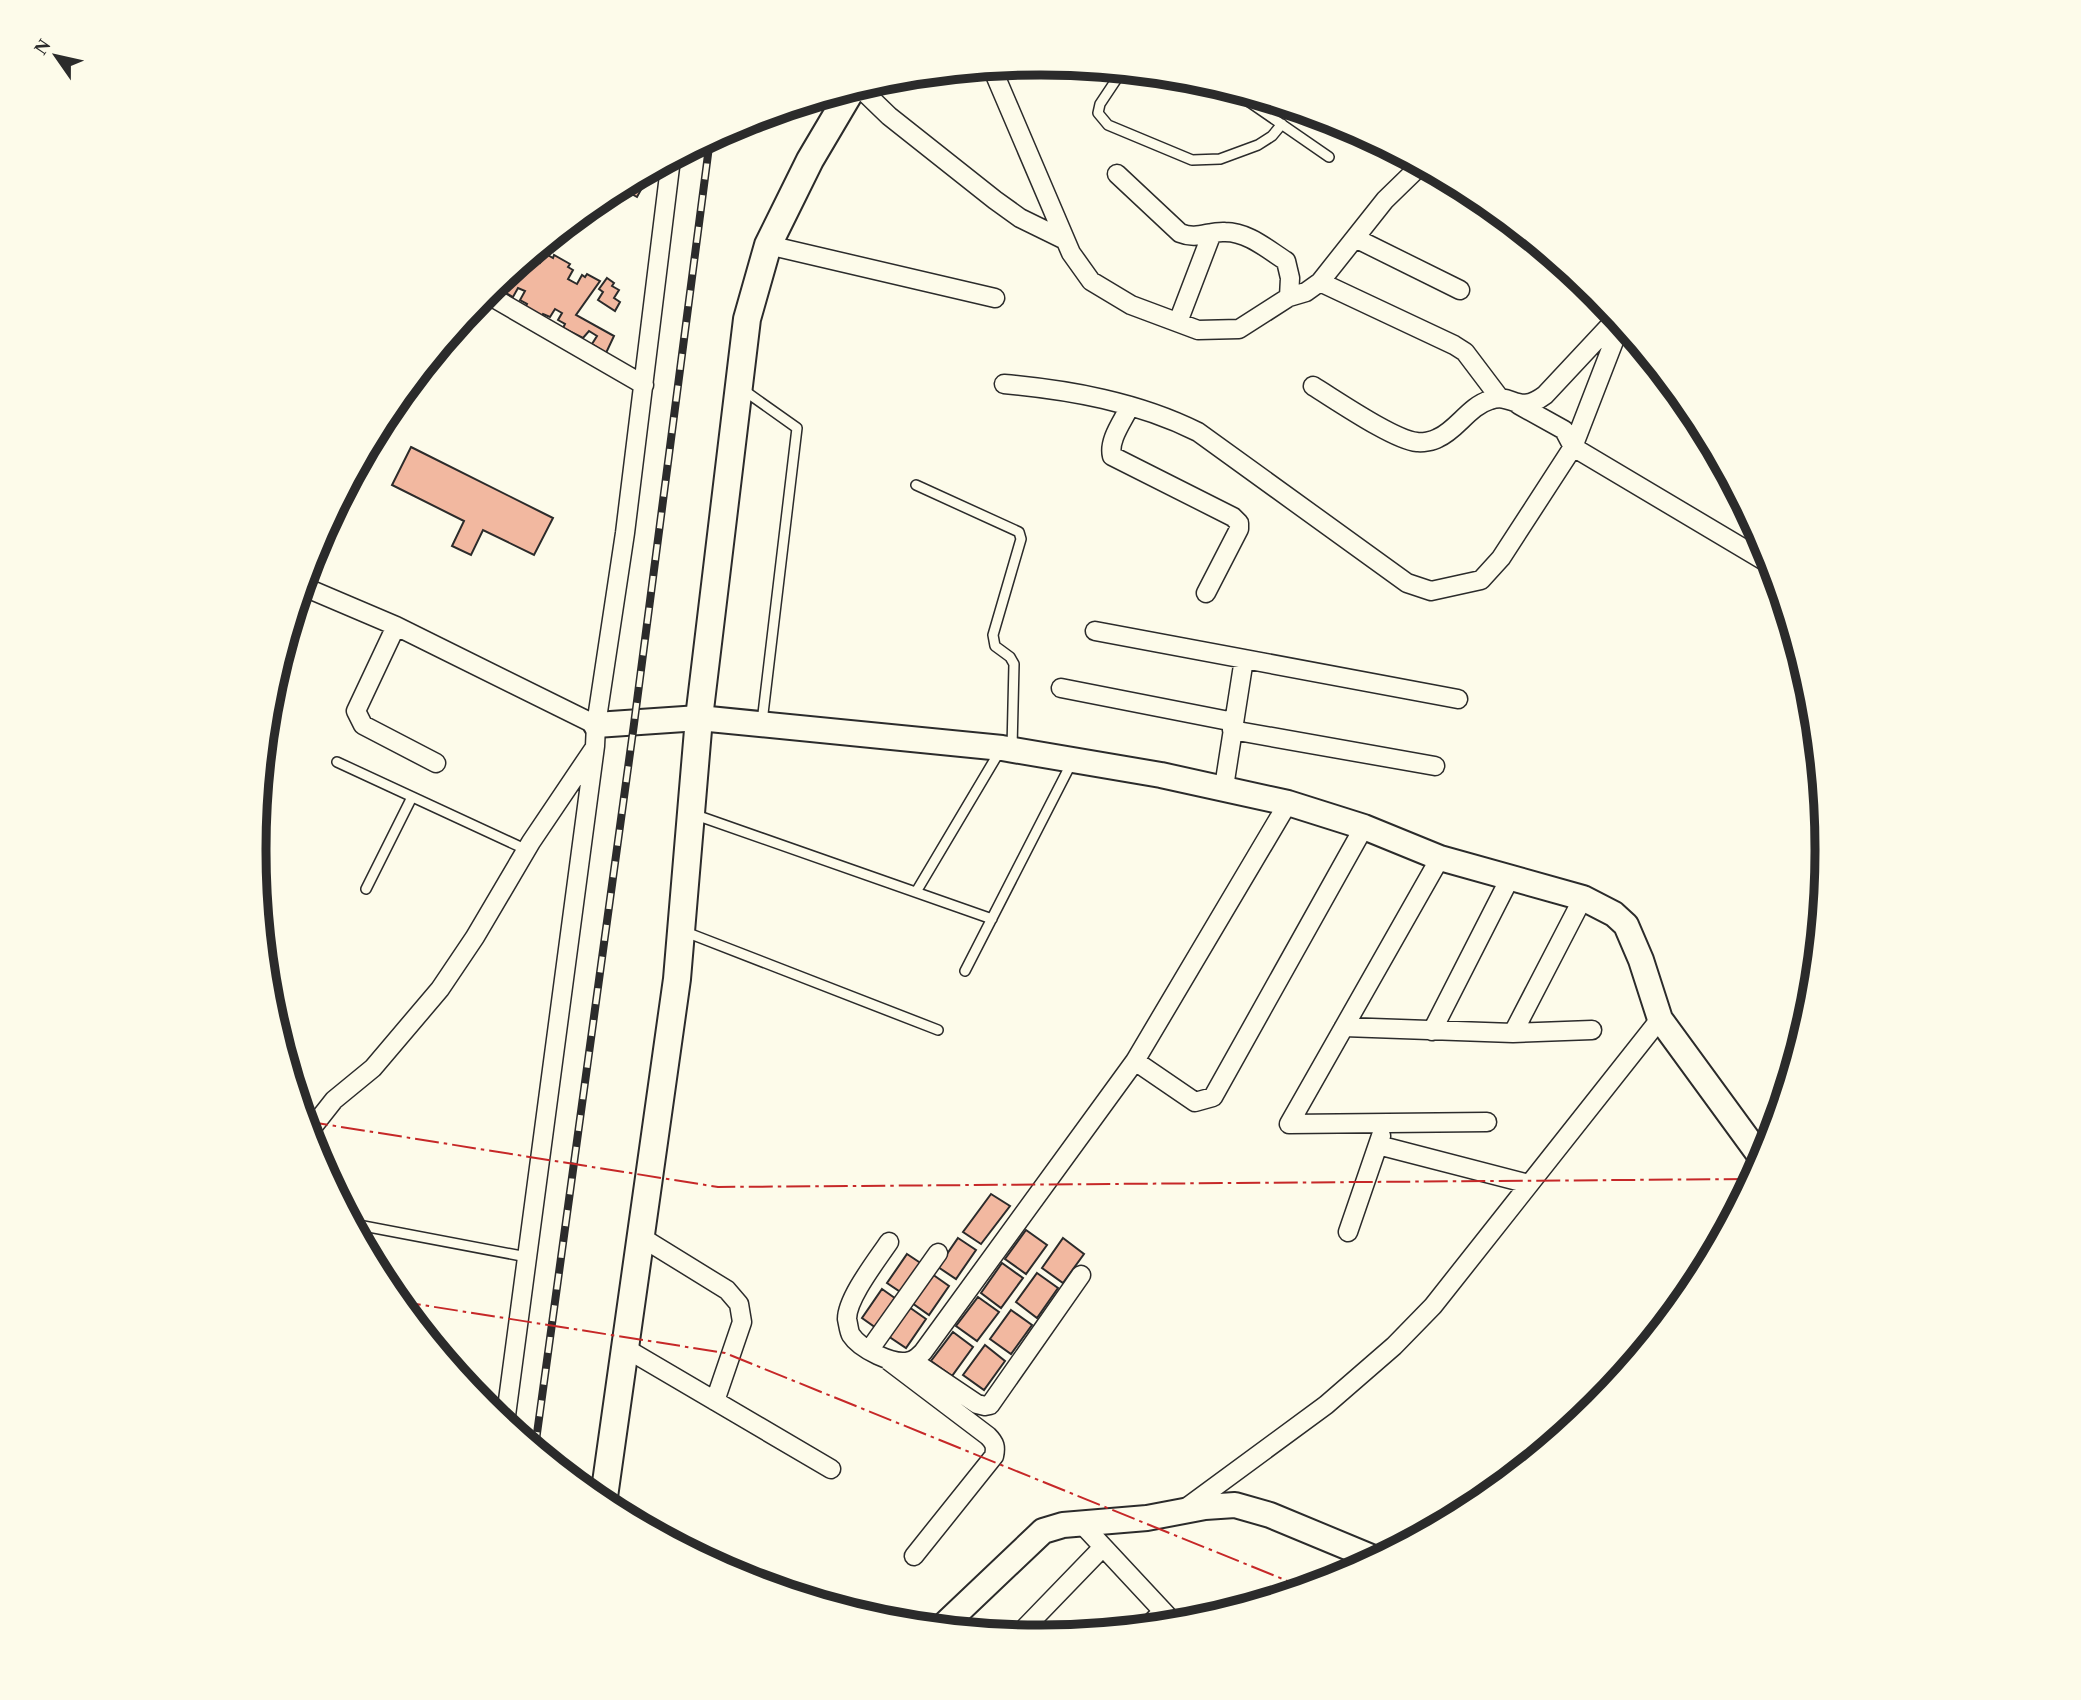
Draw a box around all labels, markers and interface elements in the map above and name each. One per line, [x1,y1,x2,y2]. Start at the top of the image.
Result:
north arrow [21,21,91,91]
text: N [30,35,55,58]

